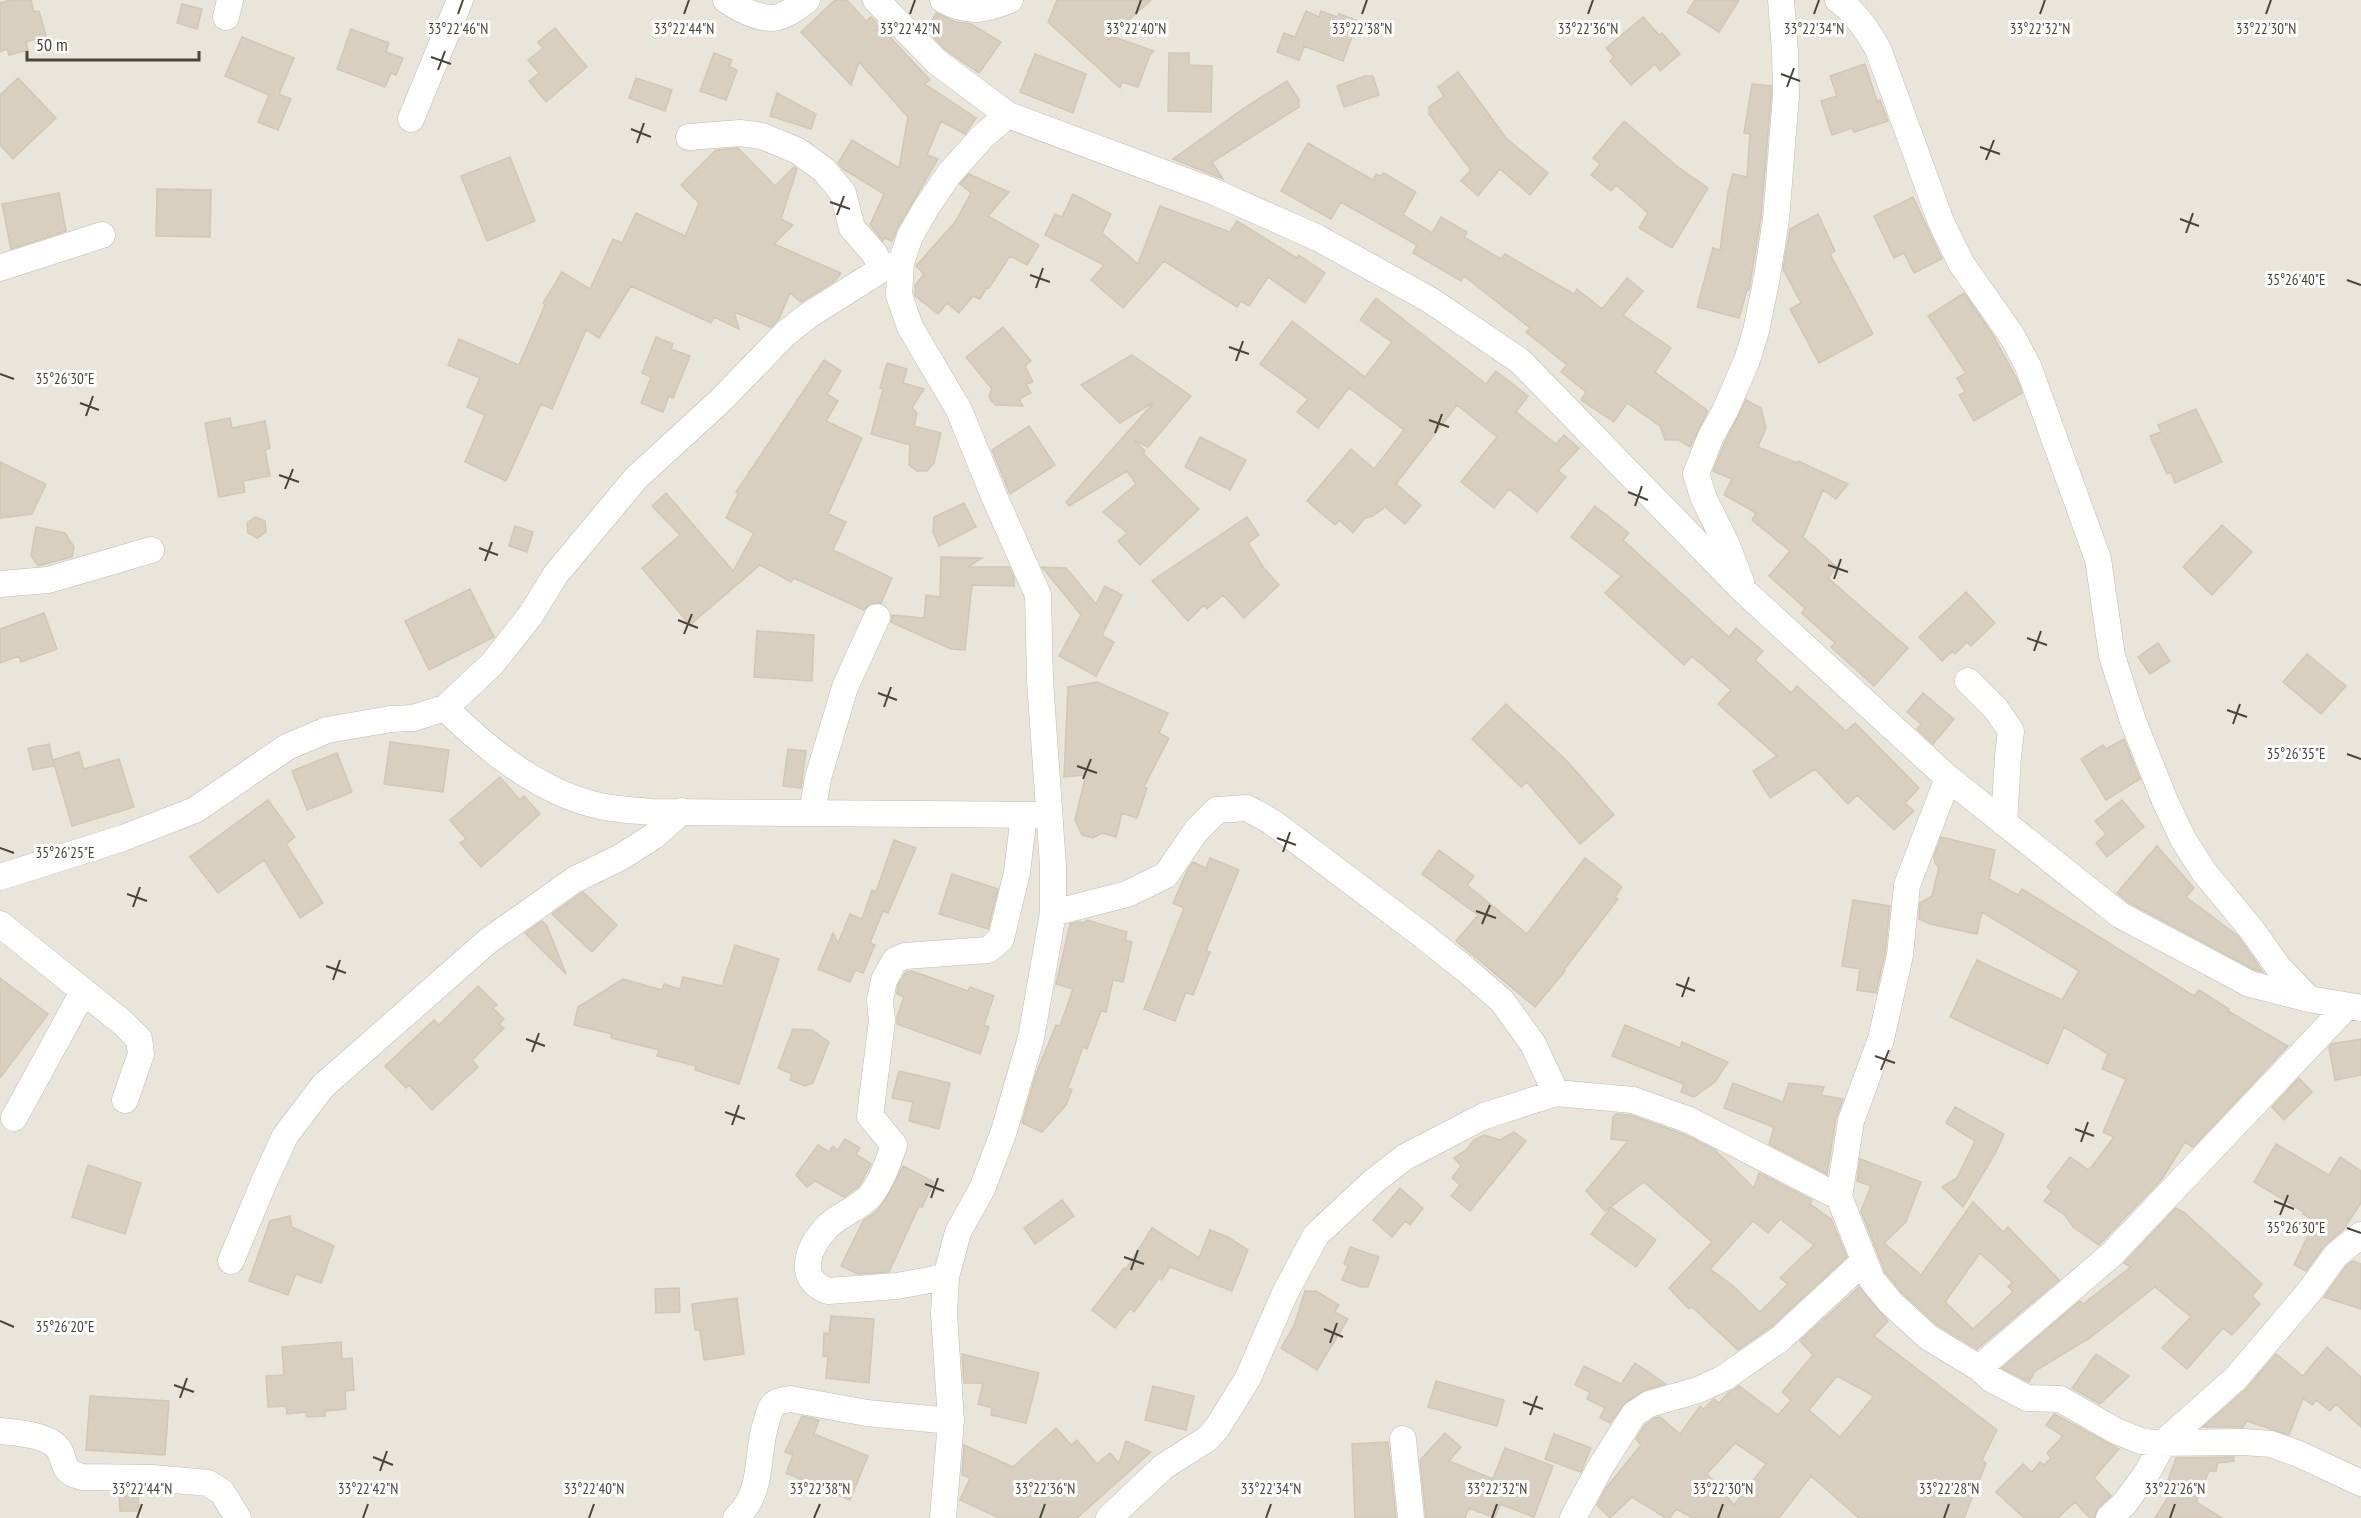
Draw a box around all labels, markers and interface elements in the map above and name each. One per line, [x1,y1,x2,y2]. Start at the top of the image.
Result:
text: 33°22'46"N [428,19,488,38]
text: 33°22'44"N [654,19,714,38]
text: 33°22'42"N [880,19,940,38]
text: 33°22'40"N [1106,19,1166,38]
text: 33°22'38"N [1332,19,1392,38]
text: 33°22'36"N [1558,19,1618,38]
text: 33°22'34"N [1784,19,1844,38]
text: 33°22'32"N [2010,19,2070,38]
text: 33°22'30"N [2236,19,2296,38]
scale bar [27,24,200,62]
text: 50 m [36,33,68,56]
text: 35°26'40"E [2266,270,2326,289]
text: 35°26'30"E [35,369,95,388]
text: 35°26'35"E [2266,744,2326,763]
text: 35°26'25"E [35,843,95,862]
text: 35°26'30"E [2266,1218,2326,1237]
text: 35°26'20"E [35,1317,95,1336]
text: 33°22'44"N [112,1479,172,1498]
text: 33°22'42"N [338,1479,398,1498]
text: 33°22'40"N [564,1479,624,1498]
text: 33°22'38"N [790,1479,850,1498]
text: 33°22'36"N [1015,1479,1075,1498]
text: 33°22'34"N [1241,1479,1301,1498]
text: 33°22'32"N [1467,1479,1527,1498]
text: 33°22'30"N [1693,1479,1753,1498]
text: 33°22'28"N [1919,1479,1979,1498]
text: 33°22'26"N [2145,1479,2205,1498]

